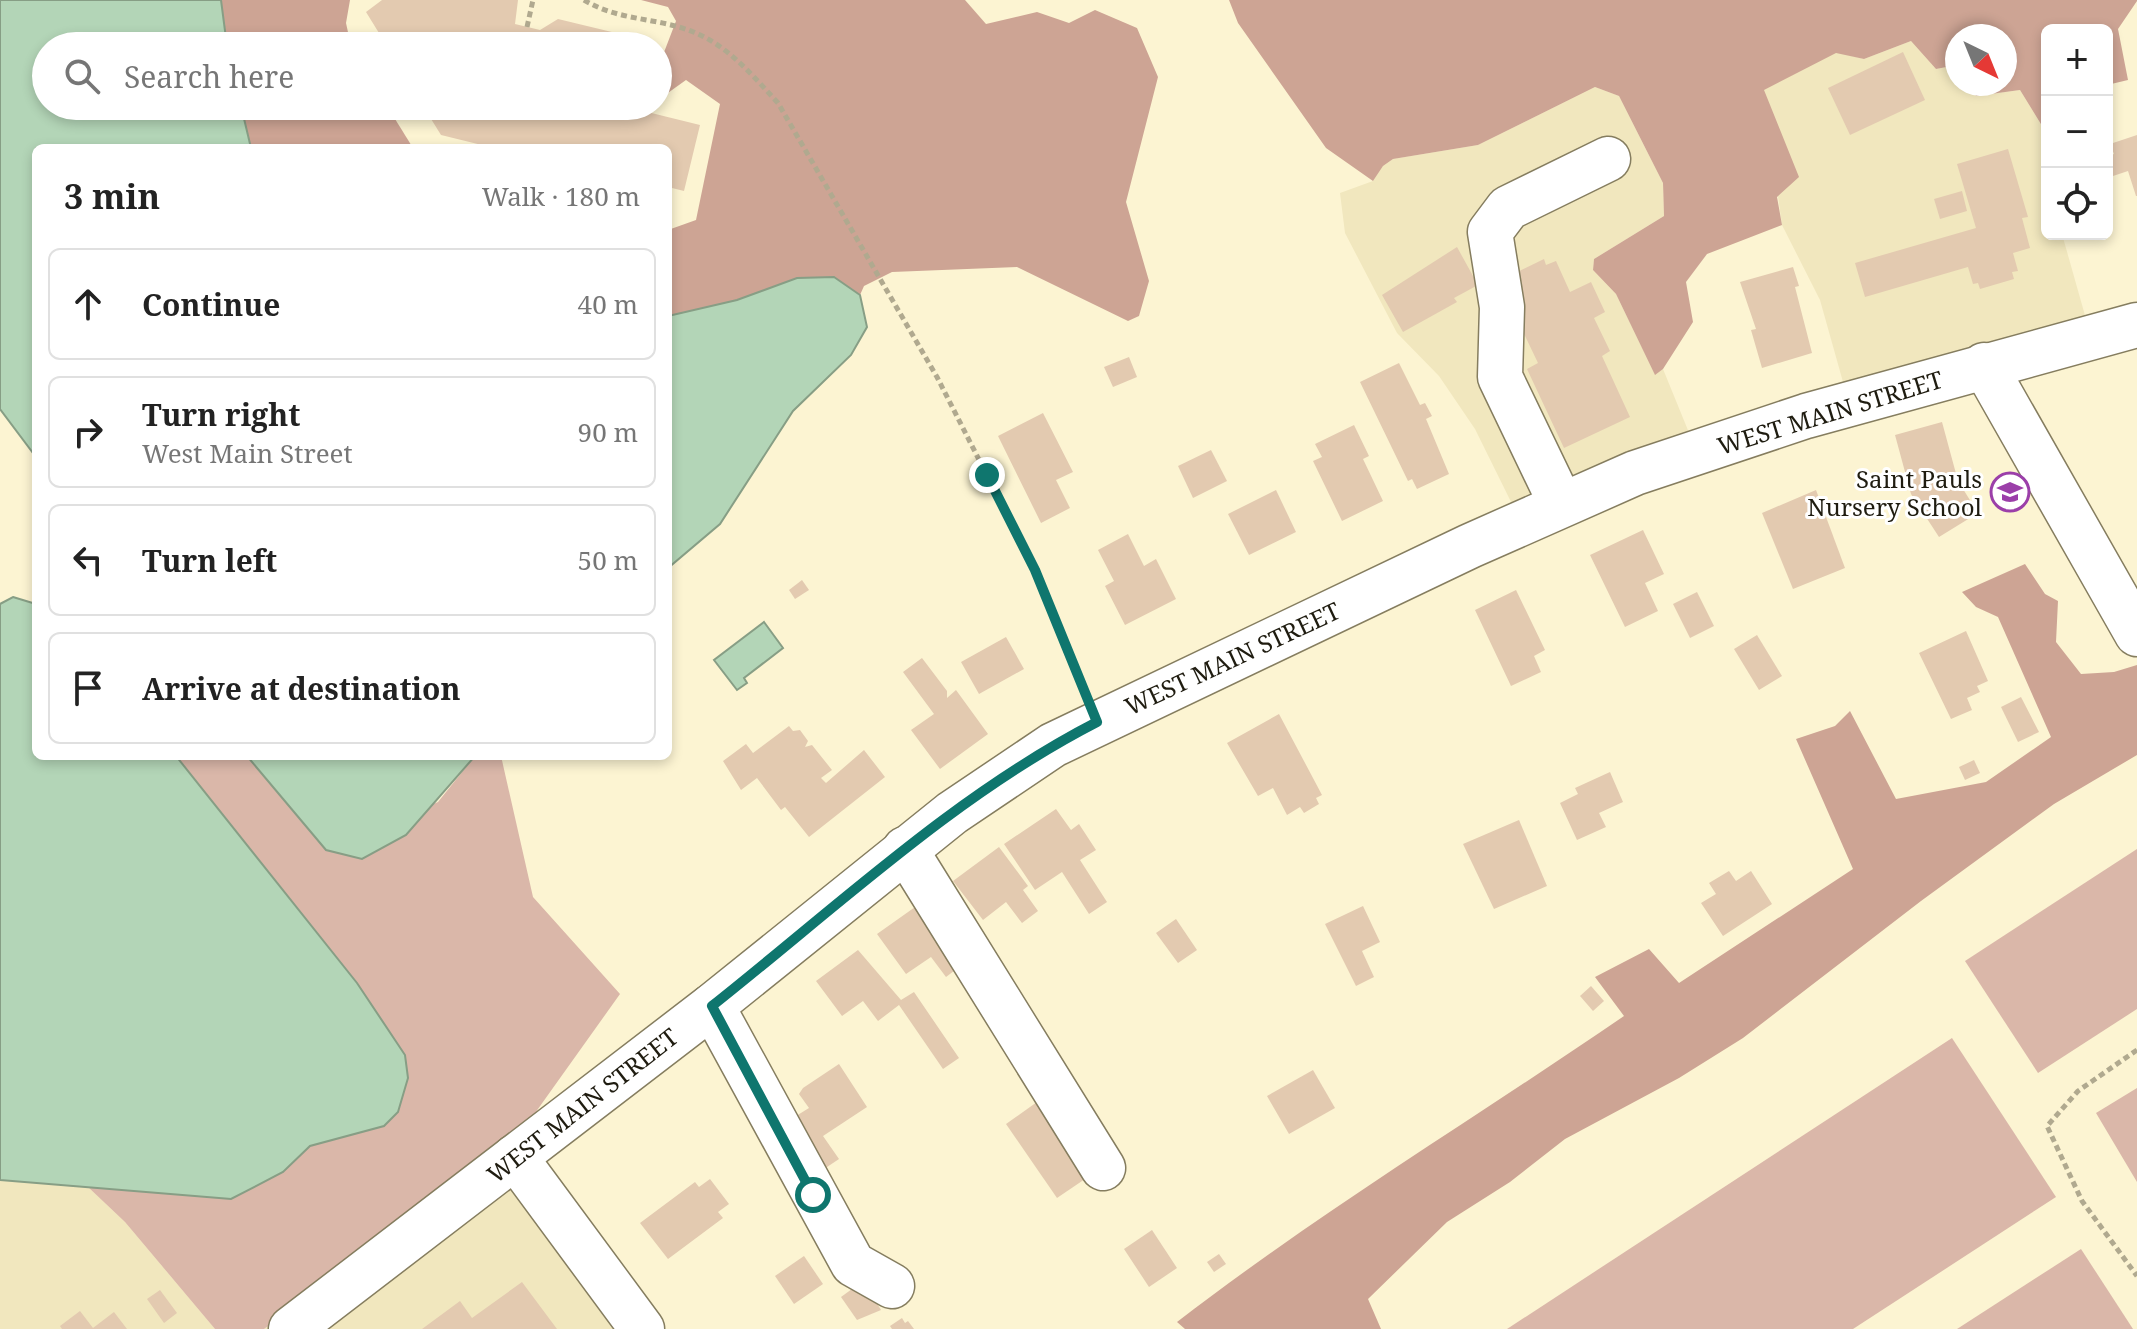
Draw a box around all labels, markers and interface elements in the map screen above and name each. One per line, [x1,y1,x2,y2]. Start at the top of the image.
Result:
north arrow [1945,24,2017,96]
map controls [2041,24,2113,240]
button: + [2041,24,2113,96]
search box [32,32,672,120]
icon: search [60,54,104,98]
text: Search here [124,56,294,97]
button: − [2041,96,2113,168]
button: locate [2041,168,2113,240]
text: 3 min [64,173,160,219]
text: Walk · 180 m [482,178,640,214]
icon: ahead [66,282,110,326]
text: Continue [142,284,280,325]
text: 40 m [578,286,638,322]
street label: WEST MAIN STREET [1713,362,1947,462]
text: Turn right [142,394,300,435]
icon: right [66,410,110,454]
text: 90 m [578,414,638,450]
text: West Main Street [142,435,353,471]
route end [969,457,1005,493]
place label: Saint Pauls Nursery School [1807,462,1983,523]
school or university icon: Saint Pauls Nursery School [1989,471,2031,513]
icon: left [66,538,110,582]
text: Turn left [142,540,277,581]
text: 50 m [578,542,638,578]
street label: WEST MAIN STREET [1119,593,1345,722]
icon: arrive [66,666,110,710]
text: Arrive at destination [142,668,461,709]
street label: WEST MAIN STREET [480,1020,685,1190]
route start [795,1177,831,1213]

